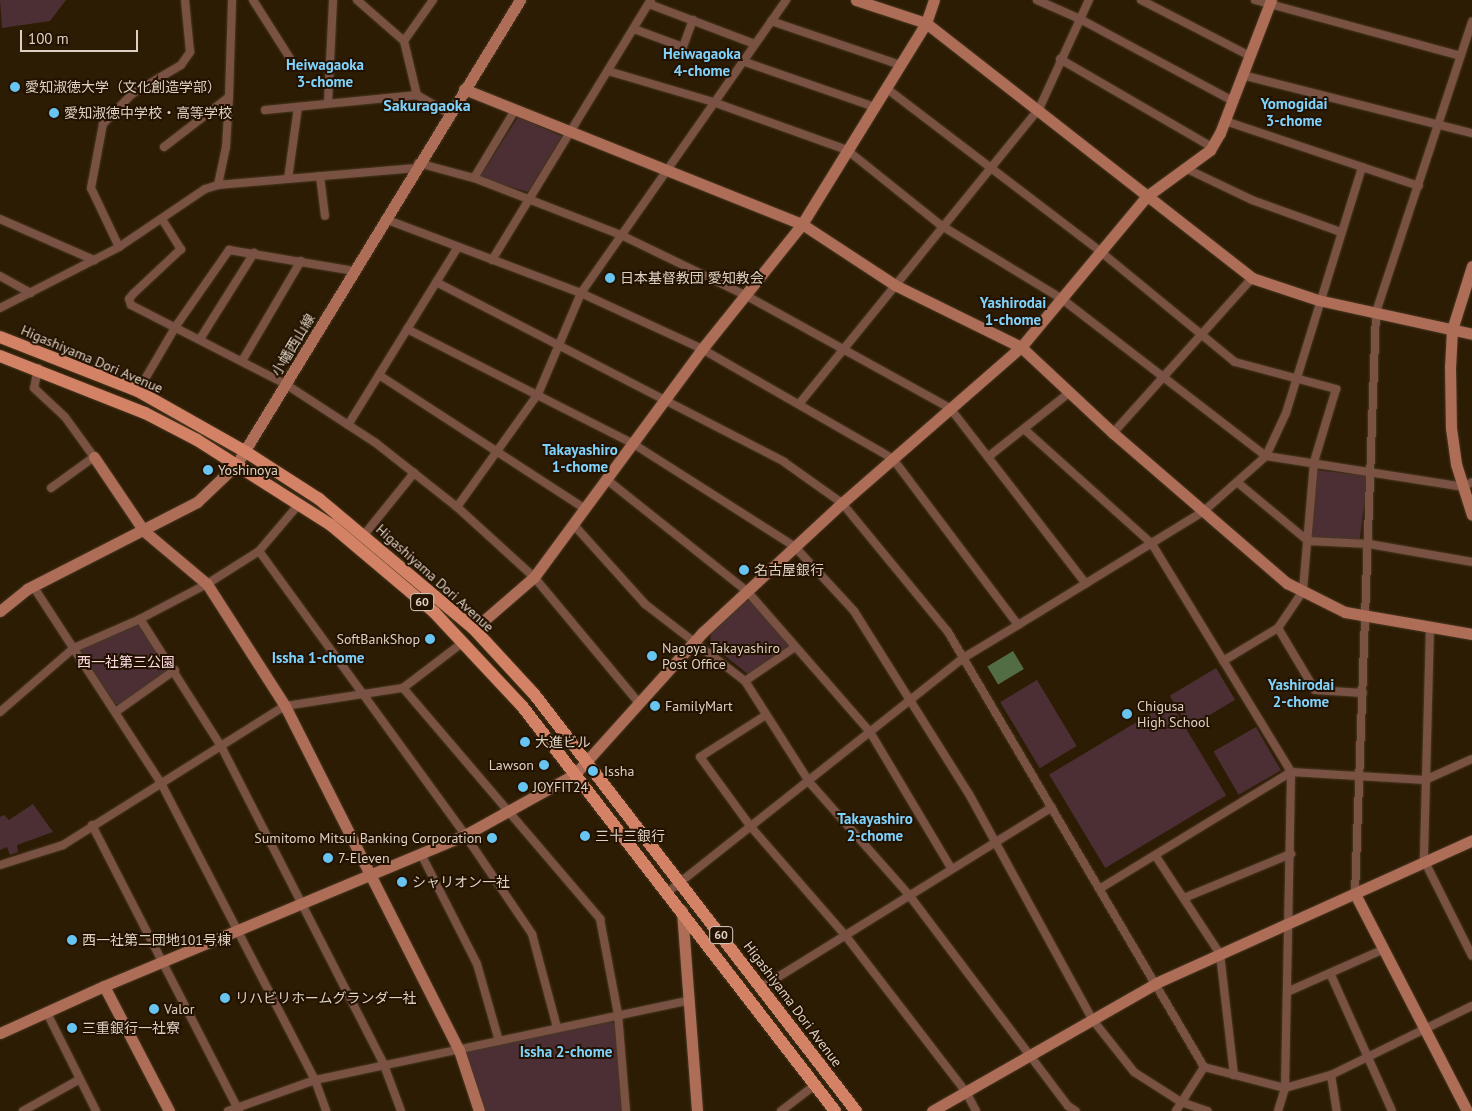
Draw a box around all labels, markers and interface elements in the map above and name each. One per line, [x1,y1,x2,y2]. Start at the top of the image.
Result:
scale bar [22,20,140,52]
text: 100 m [28,29,69,48]
district label: Heiwagaoka 4-chome [663,44,741,79]
district label: Heiwagaoka 3-chome [286,55,364,90]
place label: 愛知淑徳大学（文化創造学部） [25,79,221,95]
marker: 愛知淑徳大学（文化創造学部） [9,81,21,93]
district label: Yomogidai 3-chome [1260,94,1328,129]
district label: Sakuragaoka [383,95,471,115]
place label: 愛知淑徳中学校・高等学校 [64,105,232,121]
marker: 愛知淑徳中学校・高等学校 [48,107,60,119]
place label: 日本基督教団 愛知教会 [620,270,764,286]
marker: 日本基督教団 愛知教会 [604,272,616,284]
district label: Yashirodai 1-chome [980,293,1046,328]
street label: 小幡西山線 [268,311,318,379]
street label: Higashiyama Dori Avenue [18,321,166,397]
district label: Takayashiro 1-chome [542,440,618,475]
place label: Yoshinoya [218,462,278,478]
marker: Yoshinoya [202,464,214,476]
street label: Higashiyama Dori Avenue [373,521,497,635]
place label: 名古屋銀行 [754,562,824,578]
marker: 名古屋銀行 [738,564,750,576]
road number: 60 [410,592,434,612]
place label: SoftBankShop [337,631,420,647]
marker: SoftBankShop [424,633,436,645]
place label: Nagoya Takayashiro Post Office [662,640,780,672]
district label: Issha 1-chome [272,649,364,667]
marker: Nagoya Takayashiro Post Office [646,650,658,662]
park label: 西一社第三公園 [77,654,175,670]
district label: Yashirodai 2-chome [1268,675,1334,710]
place label: FamilyMart [665,698,733,714]
place label: Chigusa High School [1137,698,1210,730]
marker: FamilyMart [649,700,661,712]
marker: Chigusa High School [1121,708,1133,720]
place label: 大進ビル [535,734,591,750]
marker: 大進ビル [519,736,531,748]
place label: Lawson [489,757,534,773]
marker: Lawson [538,759,550,771]
place label: Issha [604,763,634,779]
marker: Issha [586,764,600,778]
place label: JOYFIT24 [533,779,588,795]
marker: JOYFIT24 [517,781,529,793]
district label: Takayashiro 2-chome [837,809,913,844]
place label: 三十三銀行 [595,828,665,844]
place label: Sumitomo Mitsui Banking Corporation [254,830,482,846]
marker: 三十三銀行 [579,830,591,842]
marker: Sumitomo Mitsui Banking Corporation [486,832,498,844]
place label: 7-Eleven [338,850,390,866]
marker: 7-Eleven [322,852,334,864]
place label: シャリオン一社 [412,874,510,890]
marker: シャリオン一社 [396,876,408,888]
road number: 60 [708,926,734,944]
place label: 西一社第二団地101号棟 [82,932,231,948]
marker: 西一社第二団地101号棟 [66,934,78,946]
street label: Higashiyama Dori Avenue [740,938,846,1070]
place label: リハビリホームグランダ一社 [235,990,417,1006]
marker: リハビリホームグランダ一社 [219,992,231,1004]
place label: Valor [164,1001,195,1017]
marker: Valor [148,1003,160,1015]
place label: 三重銀行一社寮 [82,1020,180,1036]
marker: 三重銀行一社寮 [66,1022,78,1034]
district label: Issha 2-chome [520,1043,612,1061]

